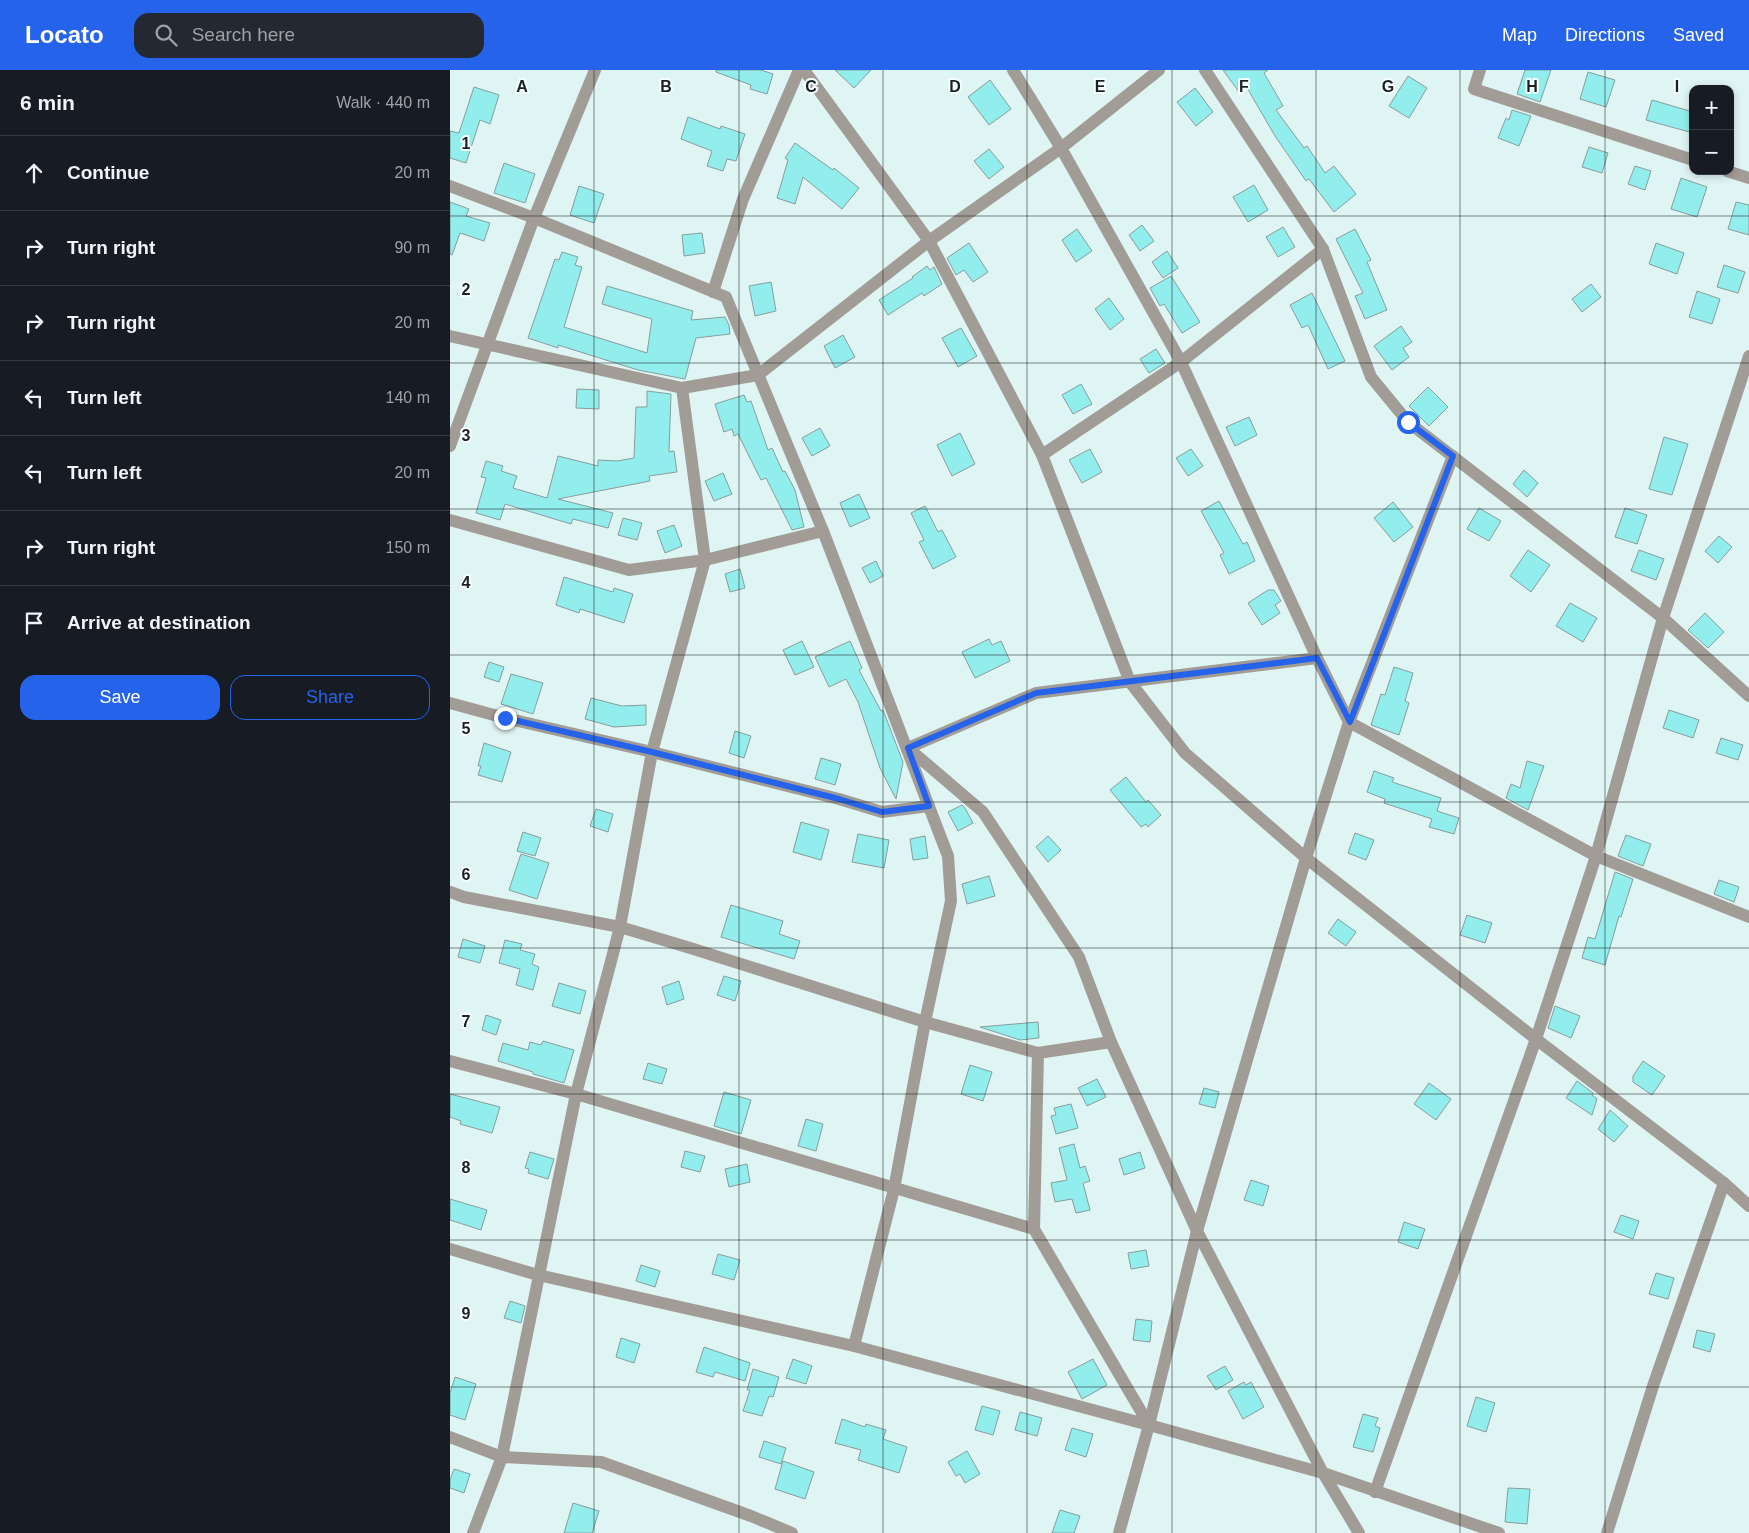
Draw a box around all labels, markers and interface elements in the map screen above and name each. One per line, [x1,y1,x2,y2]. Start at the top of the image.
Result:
search box [134,13,484,58]
text: Locato [25,21,104,48]
icon: search [152,21,180,49]
text: Search here [192,24,295,45]
text: Map [1502,25,1537,45]
text: Directions [1565,25,1645,45]
text: Saved [1673,25,1724,45]
text: A [516,78,528,95]
text: B [660,78,672,95]
text: C [805,78,817,95]
text: D [949,78,961,95]
text: E [1095,78,1106,95]
text: F [1239,78,1249,95]
text: G [1382,78,1394,95]
text: H [1526,78,1538,95]
text: I [1675,78,1679,95]
map controls [1689,85,1734,175]
button: + [1689,85,1734,130]
text: 6 min [20,91,75,114]
text: Walk · 440 m [336,94,430,111]
button: − [1689,130,1734,175]
text: 1 [462,135,471,152]
icon: ahead [20,159,48,187]
text: Continue [67,162,149,183]
text: 20 m [394,164,430,181]
icon: right [20,234,48,262]
text: Turn right [67,237,155,258]
text: 90 m [394,239,430,256]
text: 2 [462,281,471,298]
icon: right [20,309,48,337]
text: Turn right [67,312,155,333]
text: 20 m [394,314,430,331]
icon: left [20,384,48,412]
text: Turn left [67,387,142,408]
text: 140 m [386,389,430,406]
route start [1397,411,1420,434]
text: 3 [462,427,471,444]
icon: left [20,459,48,487]
text: Turn left [67,462,142,483]
text: 20 m [394,464,430,481]
icon: right [20,534,48,562]
text: Turn right [67,537,155,558]
text: 150 m [386,539,430,556]
text: 4 [462,574,471,591]
icon: arrive [20,609,48,637]
text: Arrive at destination [67,612,251,633]
button: Save [20,675,220,720]
button: Share [230,675,430,720]
route end [494,707,517,730]
text: 5 [462,720,471,737]
text: 6 [462,866,471,883]
text: 7 [462,1013,471,1030]
text: 8 [462,1159,471,1176]
text: 9 [462,1305,471,1322]

